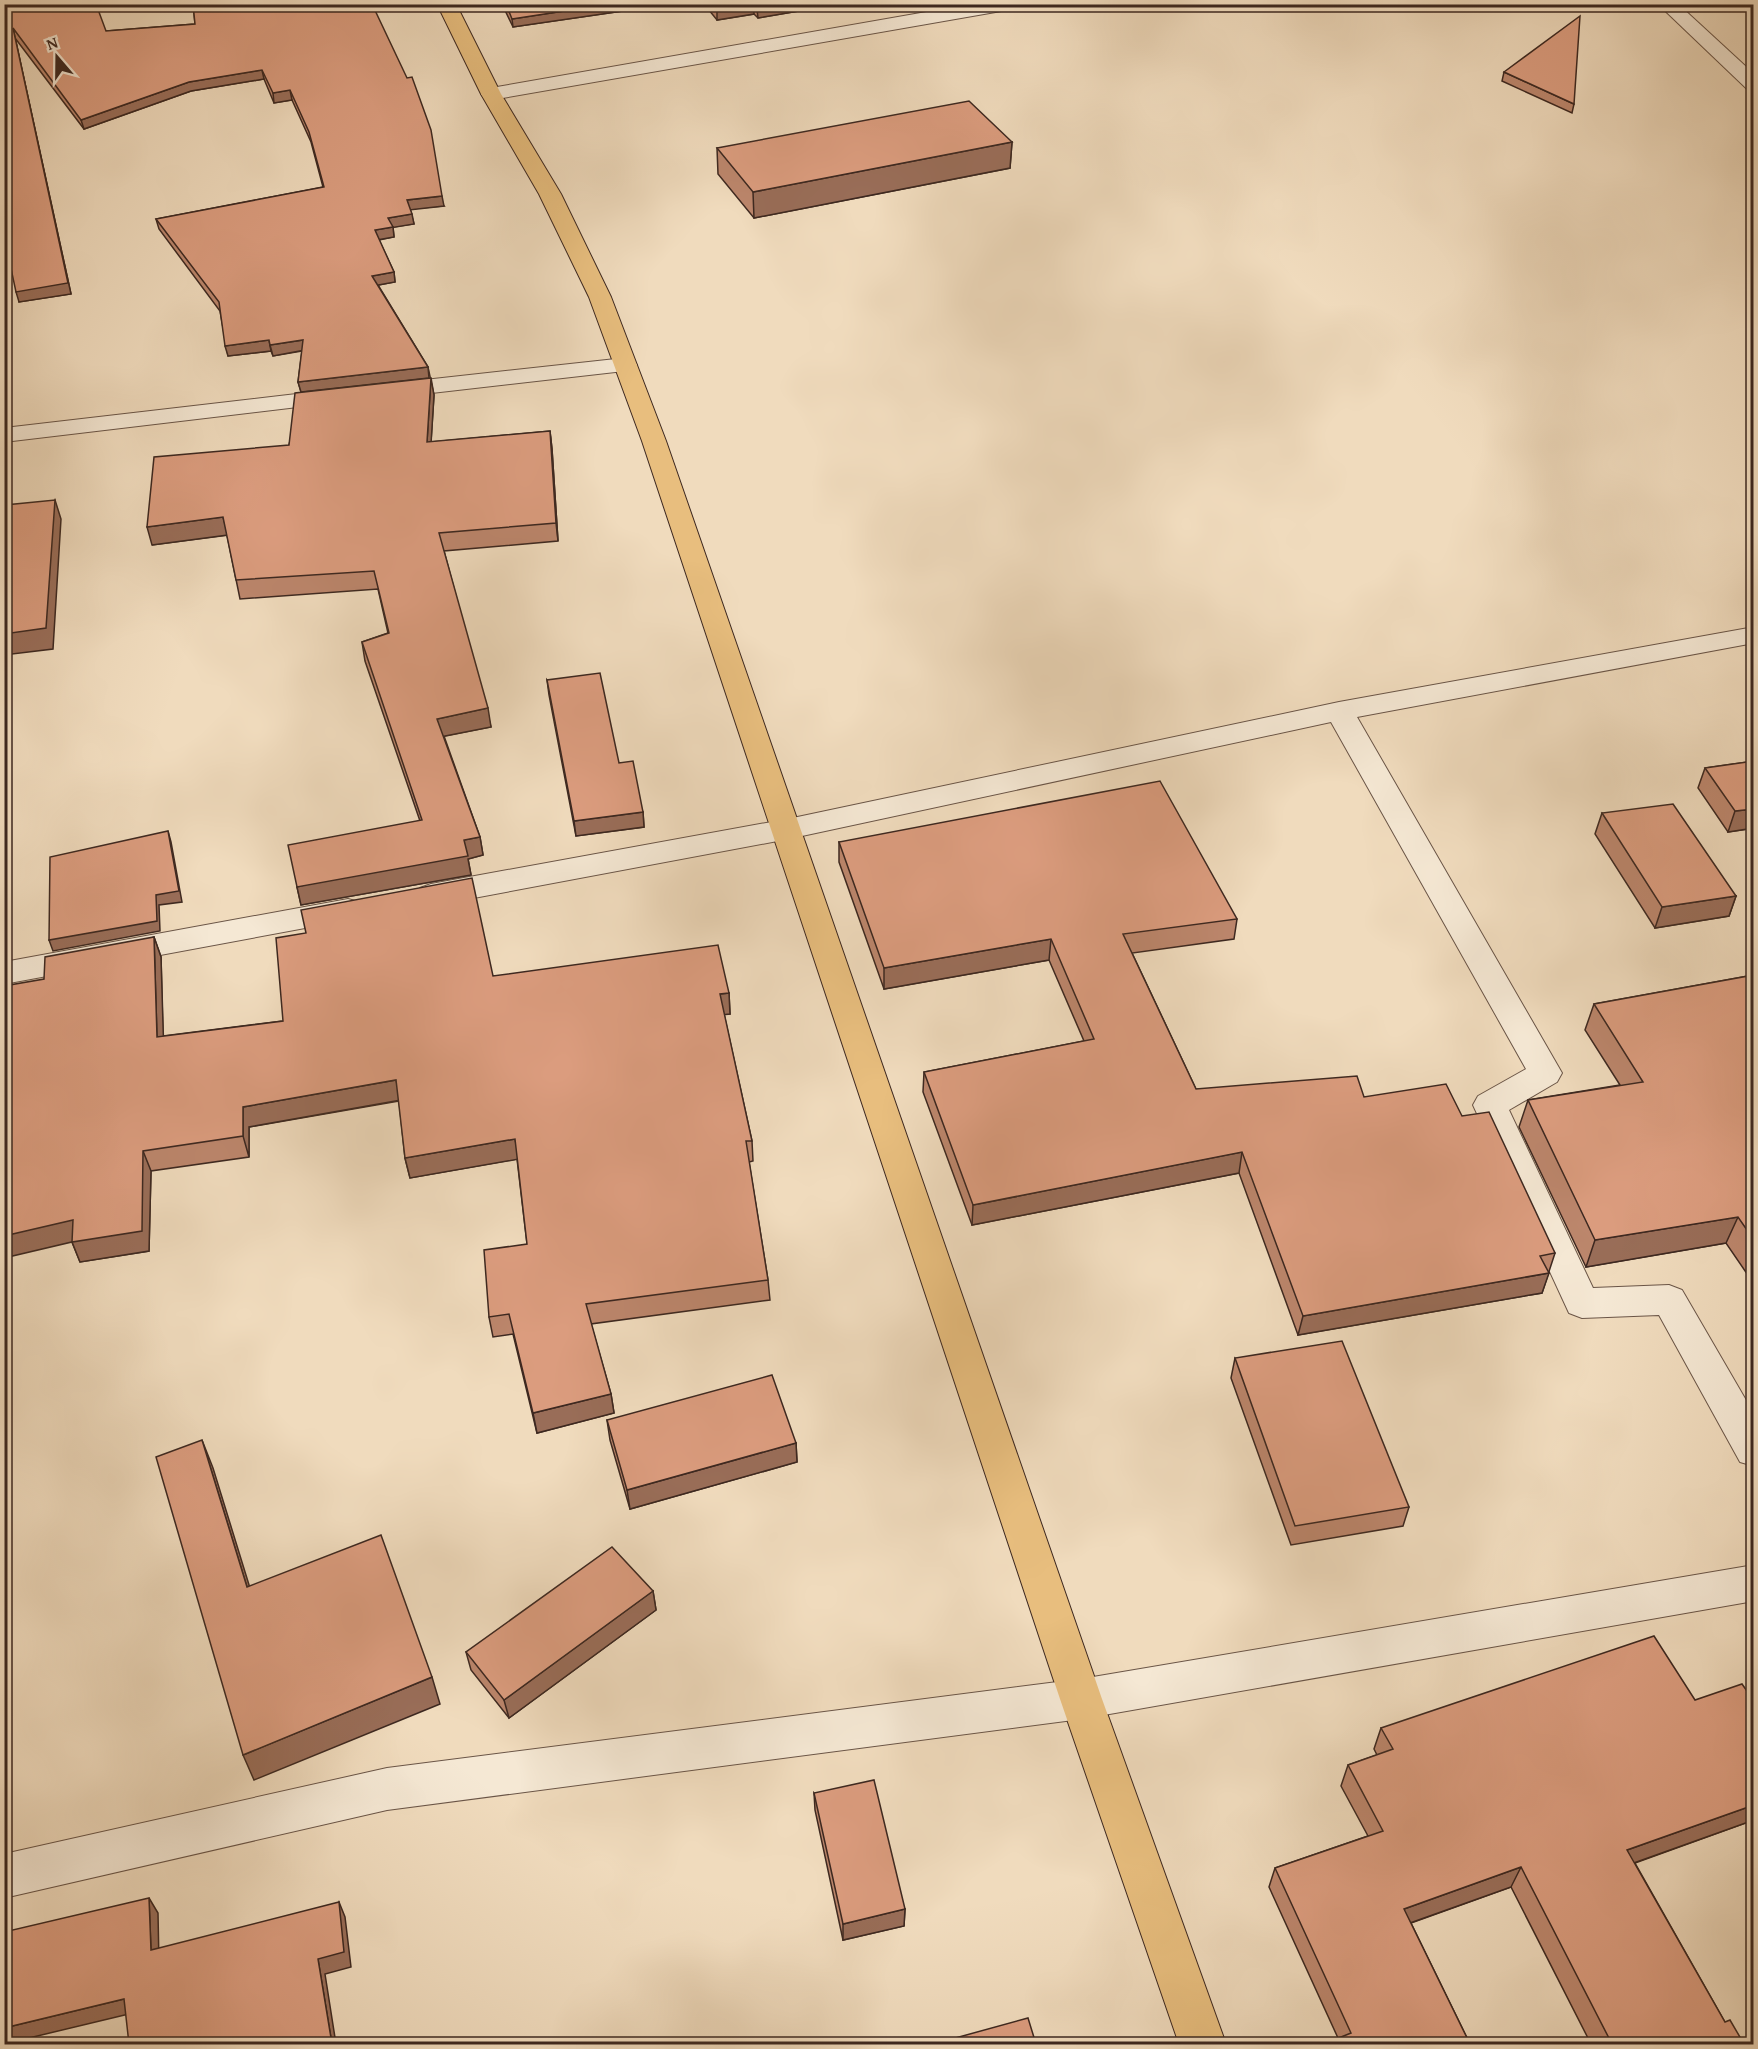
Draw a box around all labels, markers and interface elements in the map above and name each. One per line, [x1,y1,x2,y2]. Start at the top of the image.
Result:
north arrow [27,27,87,87]
text: N [43,30,61,56]

